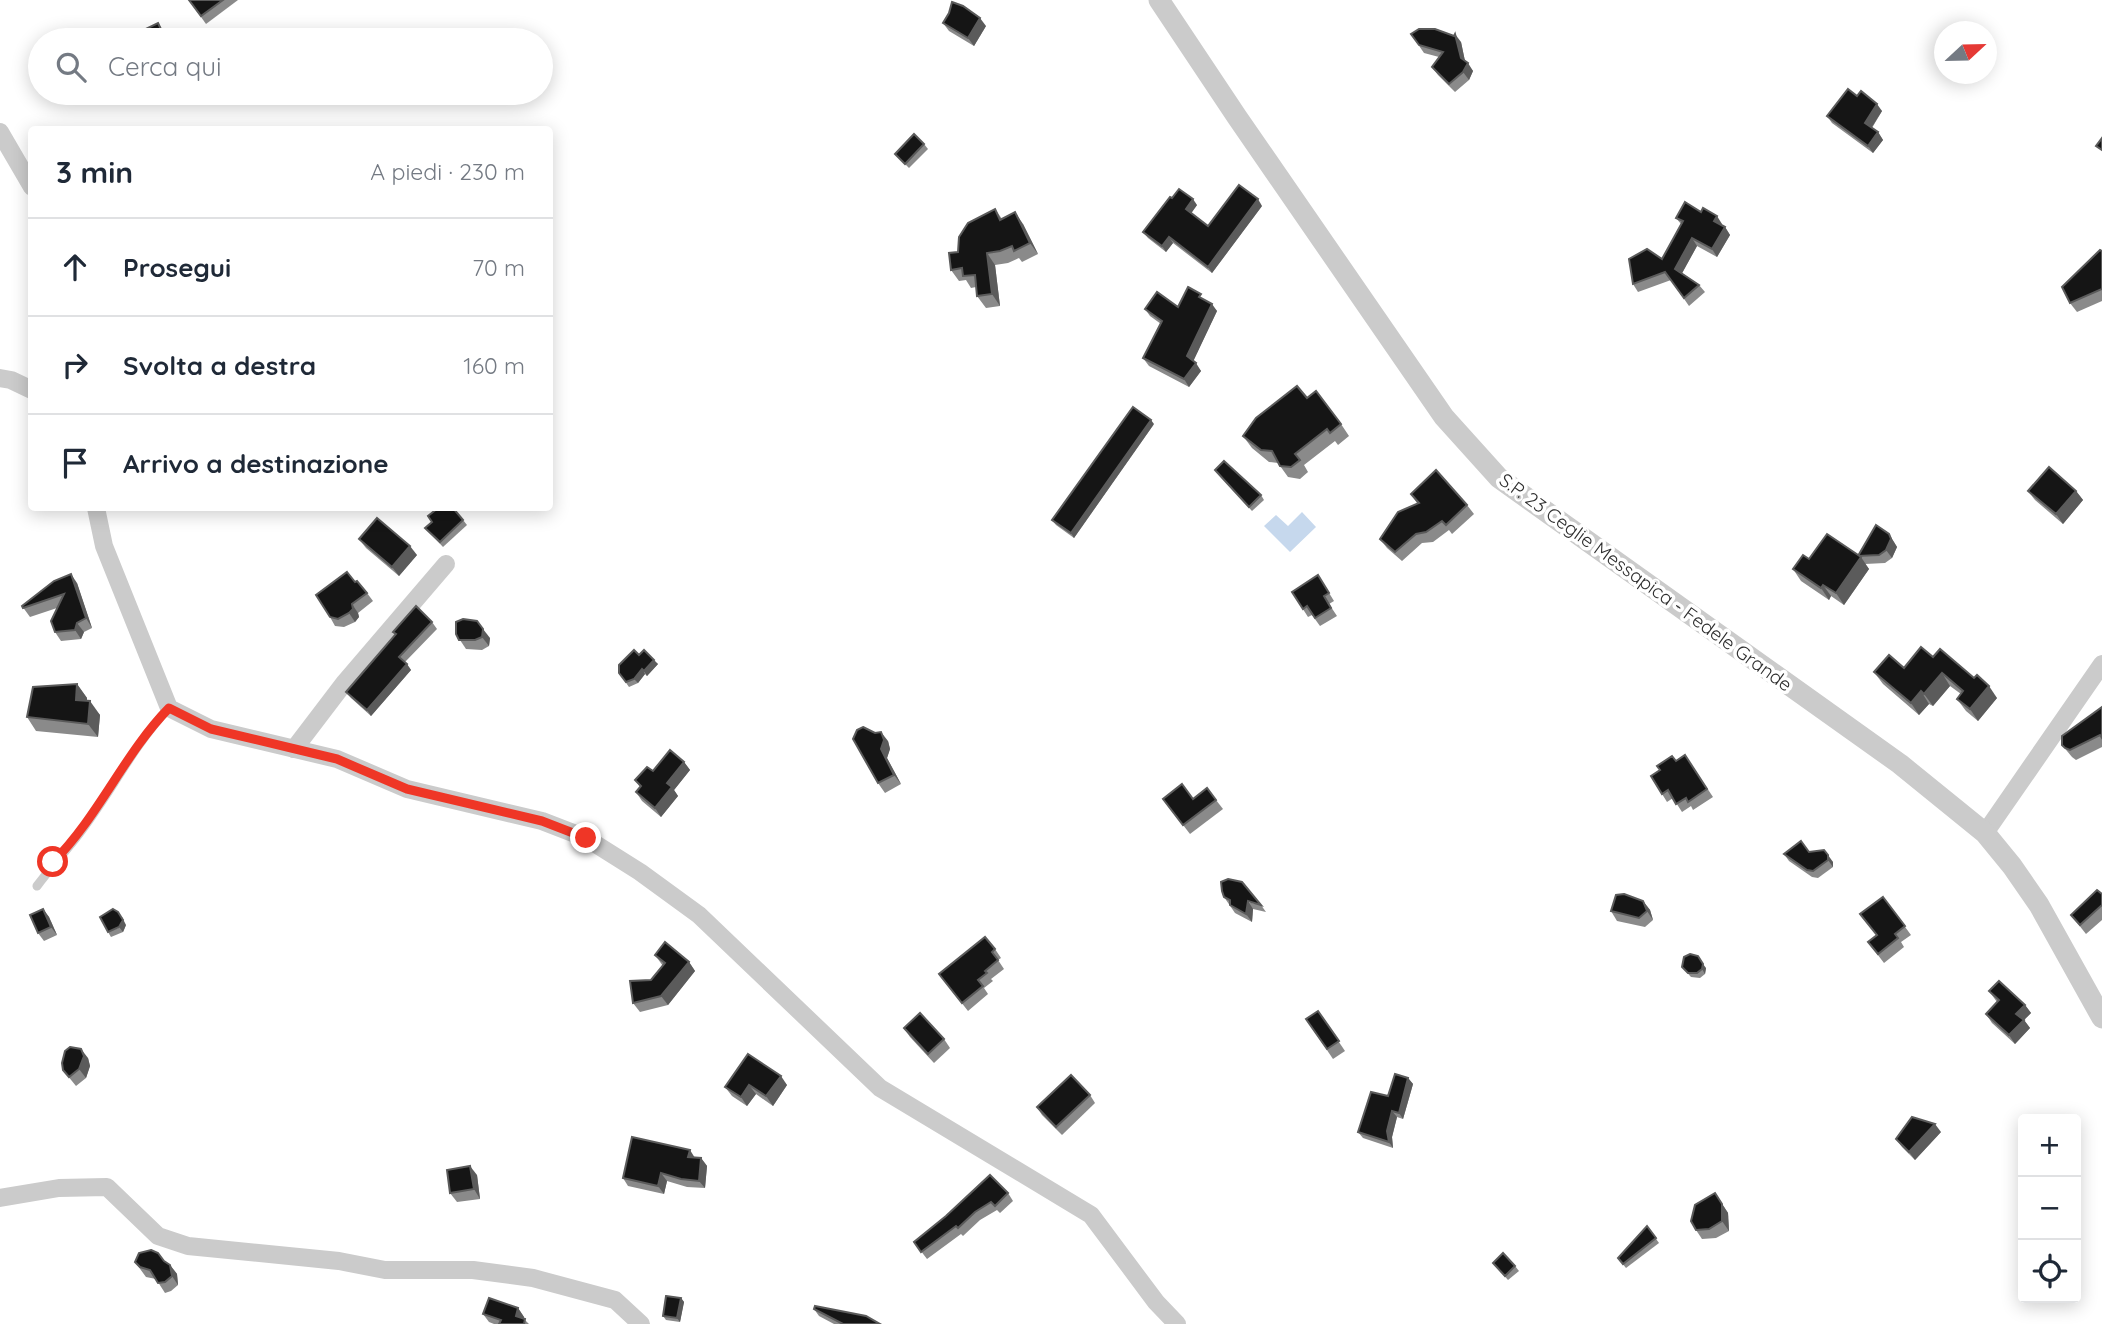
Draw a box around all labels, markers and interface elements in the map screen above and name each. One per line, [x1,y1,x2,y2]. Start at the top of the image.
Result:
north arrow [1934,21,1997,84]
search box [28,28,553,105]
icon: search [52,48,90,86]
text: Cerca qui [108,50,222,83]
text: 3 min [56,153,133,191]
text: A piedi · 230 m [370,157,525,186]
icon: ahead [56,248,94,286]
text: Prosegui [123,251,231,284]
text: 70 m [472,253,525,282]
icon: right [56,346,94,384]
text: Svolta a destra [123,349,316,382]
text: 160 m [463,351,525,380]
icon: arrive [56,444,94,482]
text: Arrivo a destinazione [123,447,389,480]
street label: S.P. 23 Ceglie Messapica - Fedele Grande [1495,468,1797,696]
route end [570,822,601,853]
route start [37,846,68,877]
map controls [2018,1114,2081,1303]
button: + [2018,1114,2081,1177]
button: − [2018,1177,2081,1240]
button: locate [2018,1240,2081,1303]

